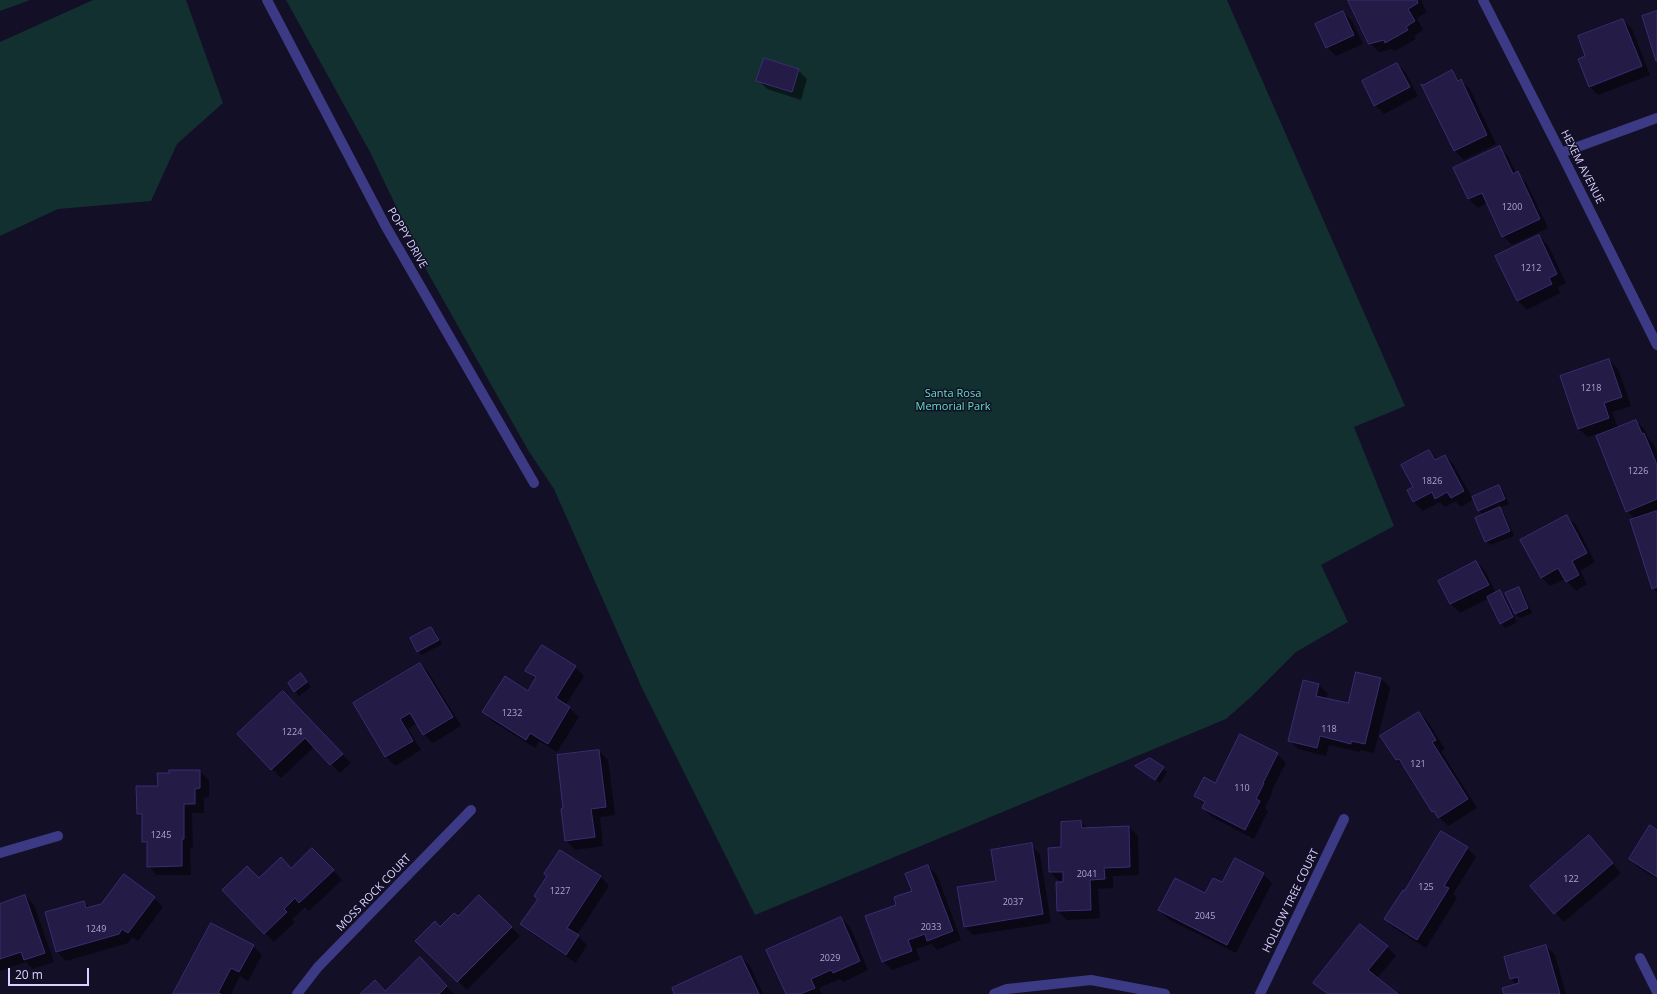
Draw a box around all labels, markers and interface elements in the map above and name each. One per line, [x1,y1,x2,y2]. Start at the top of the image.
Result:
street label: HEXEM AVENUE [1558,128,1606,206]
house number: 1200 [1502,202,1522,212]
street label: POPPY DRIVE [384,205,430,271]
house number: 1212 [1521,263,1541,273]
house number: 1218 [1581,383,1601,393]
park label: Santa Rosa Memorial Park [916,387,990,413]
house number: 1226 [1628,466,1648,476]
house number: 1826 [1422,476,1442,486]
house number: 1232 [502,708,522,718]
house number: 118 [1321,724,1337,734]
house number: 1224 [282,727,302,737]
house number: 121 [1410,759,1426,769]
house number: 110 [1234,783,1250,793]
house number: 1245 [151,830,171,840]
street label: HOLLOW TREE COURT [1260,847,1322,955]
street label: MOSS ROCK COURT [334,852,414,934]
house number: 2041 [1077,869,1097,879]
house number: 122 [1563,874,1579,884]
house number: 125 [1418,882,1434,892]
house number: 1227 [550,886,570,896]
house number: 2037 [1003,897,1023,907]
house number: 2045 [1195,911,1215,921]
house number: 2033 [921,922,941,932]
house number: 1249 [86,924,106,934]
house number: 2029 [820,953,840,963]
scale bar [10,960,91,986]
text: 20 m [15,966,43,983]

